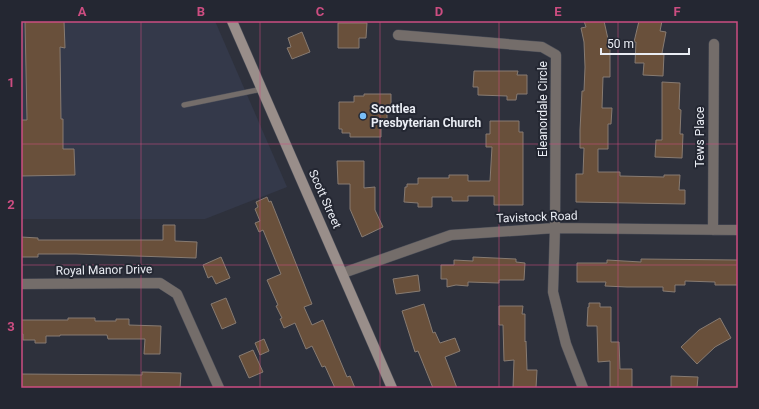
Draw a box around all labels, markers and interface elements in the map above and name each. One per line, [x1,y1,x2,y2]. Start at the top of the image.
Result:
text: A [78,4,87,19]
text: B [197,4,205,19]
text: C [316,4,325,19]
text: D [435,4,443,19]
text: E [554,4,562,19]
text: F [673,4,681,19]
scale bar [601,30,689,56]
text: 50 m [607,37,634,51]
street label: Eleanordale Circle [536,61,550,157]
text: 1 [7,75,15,90]
place label: Scottlea Presbyterian Church [371,102,481,130]
street label: Tews Place [693,107,707,167]
marker: Scottlea Presbyterian Church [358,111,368,121]
street label: Scott Street [306,167,344,231]
text: 2 [7,197,15,212]
street label: Tavistock Road [496,209,578,225]
street label: Royal Manor Drive [56,262,152,278]
text: 3 [7,319,15,334]

